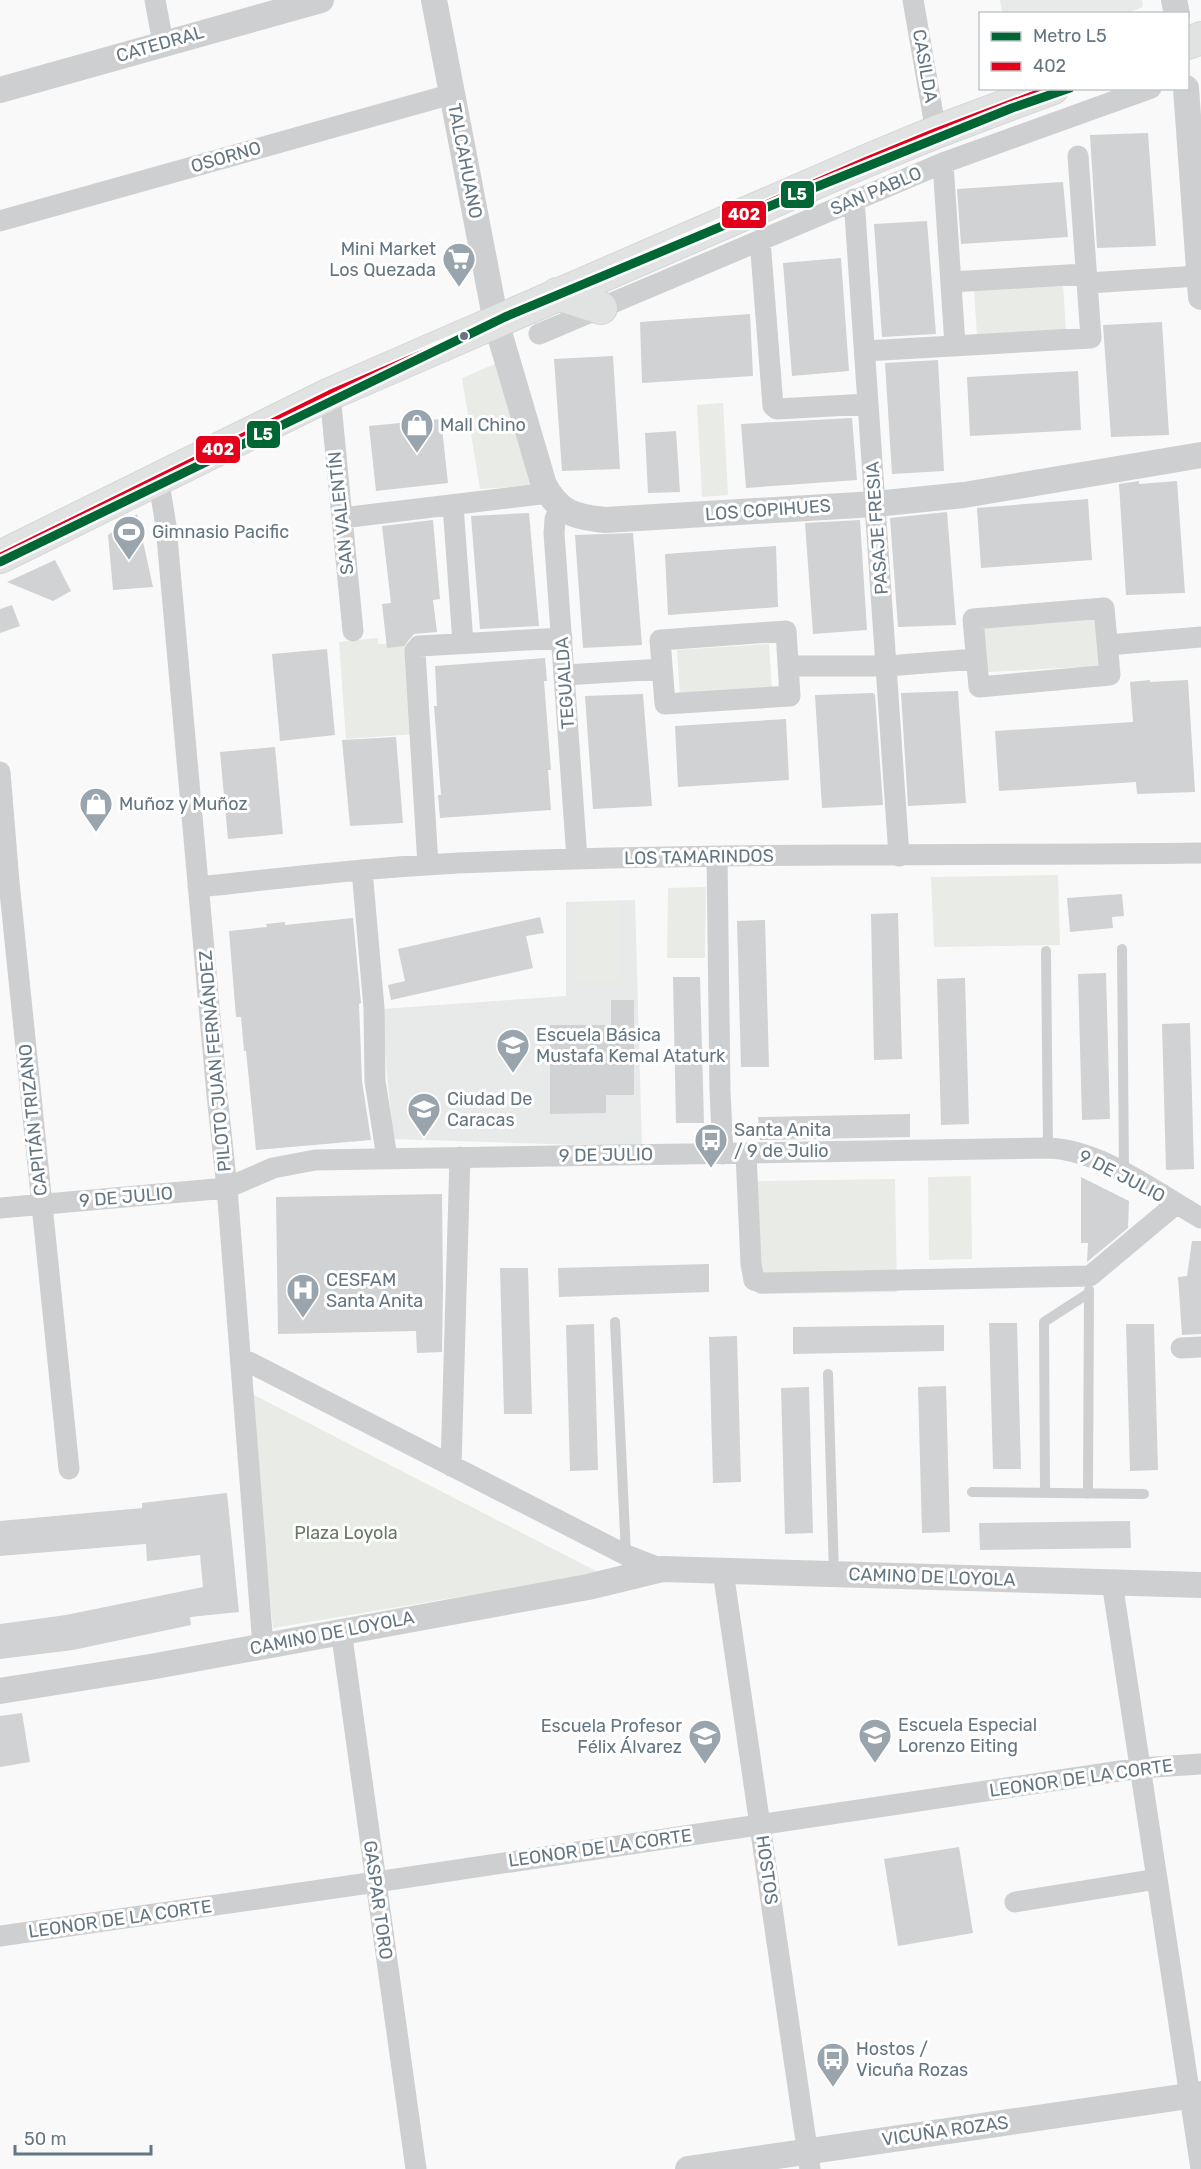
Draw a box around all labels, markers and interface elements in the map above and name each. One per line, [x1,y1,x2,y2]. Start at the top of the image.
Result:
legend [979,12,1189,90]
street label: CATEDRAL [114,21,206,67]
text: Metro L5 [1033,25,1107,47]
street label: CASILDA [908,28,942,104]
text: 402 [1033,55,1066,77]
street label: TALCAHUANO [443,101,487,221]
street label: OSORNO [188,136,264,178]
street label: SAN PABLO [827,162,925,220]
line badge: L5 [780,180,815,209]
text: L5 [787,185,807,204]
line badge: 402 [721,200,767,229]
text: 402 [728,205,760,224]
place label: Mini Market Los Quezada [329,238,436,281]
supermarket icon: Mini Market Los Quezada [441,241,477,288]
unlabelled marker [458,330,470,342]
shop icon: Mall Chino [399,407,435,454]
place label: Mall Chino [440,414,526,436]
line badge: L5 [246,420,281,449]
text: L5 [253,425,273,444]
line badge: 402 [195,435,241,464]
text: 402 [202,440,234,459]
street label: SAN VALENTÍN [324,450,358,576]
street label: PASAJE FRESIA [861,461,893,595]
street label: LOS COPIHUES [704,495,832,525]
sports icon: Gimnasio Pacific [111,514,147,561]
place label: Gimnasio Pacific [152,521,289,543]
street label: TEGUALDA [551,636,579,730]
shop icon: Muñoz y Muñoz [78,786,114,833]
place label: Muñoz y Muñoz [119,793,248,815]
street label: LOS TAMARINDOS [624,845,774,869]
street label: PILOTO JUAN FERNÁNDEZ [194,949,236,1173]
place label: Escuela Básica Mustafa Kemal Ataturk [536,1024,726,1067]
school or university icon: Escuela Básica Mustafa Kemal Ataturk [495,1027,531,1074]
street label: CAPITÁN TRIZANO [14,1043,52,1197]
place label: Ciudad De Caracas [447,1088,532,1131]
school or university icon: Ciudad De Caracas [406,1091,442,1138]
place label: Santa Anita / 9 de Julio [734,1119,831,1162]
bus stop icon: Santa Anita / 9 de Julio [693,1122,729,1169]
street label: 9 DE JULIO [559,1143,653,1167]
street label: 9 DE JULIO [1075,1145,1169,1207]
street label: 9 DE JULIO [78,1182,174,1212]
place label: CESFAM Santa Anita [326,1269,423,1312]
hospital icon: CESFAM Santa Anita [285,1272,321,1319]
park label: Plaza Loyola [294,1522,398,1544]
street label: CAMINO DE LOYOLA [848,1563,1016,1591]
street label: CAMINO DE LOYOLA [248,1606,416,1660]
place label: Escuela Especial Lorenzo Eiting [898,1714,1037,1757]
place label: Escuela Profesor Félix Álvarez [541,1715,682,1758]
school or university icon: Escuela Especial Lorenzo Eiting [857,1717,893,1764]
school or university icon: Escuela Profesor Félix Álvarez [687,1718,723,1765]
street label: LEONOR DE LA CORTE [988,1754,1174,1802]
street label: LEONOR DE LA CORTE [507,1824,693,1872]
street label: HOSTOS [751,1834,783,1906]
street label: GASPAR TORO [359,1839,397,1961]
street label: LEONOR DE LA CORTE [27,1895,213,1943]
place label: Hostos / Vicuña Rozas [856,2038,968,2081]
bus stop icon: Hostos / Vicuña Rozas [815,2041,851,2088]
street label: VICUÑA ROZAS [880,2111,1010,2151]
scale bar [15,2118,152,2156]
text: 50 m [24,2128,67,2150]

